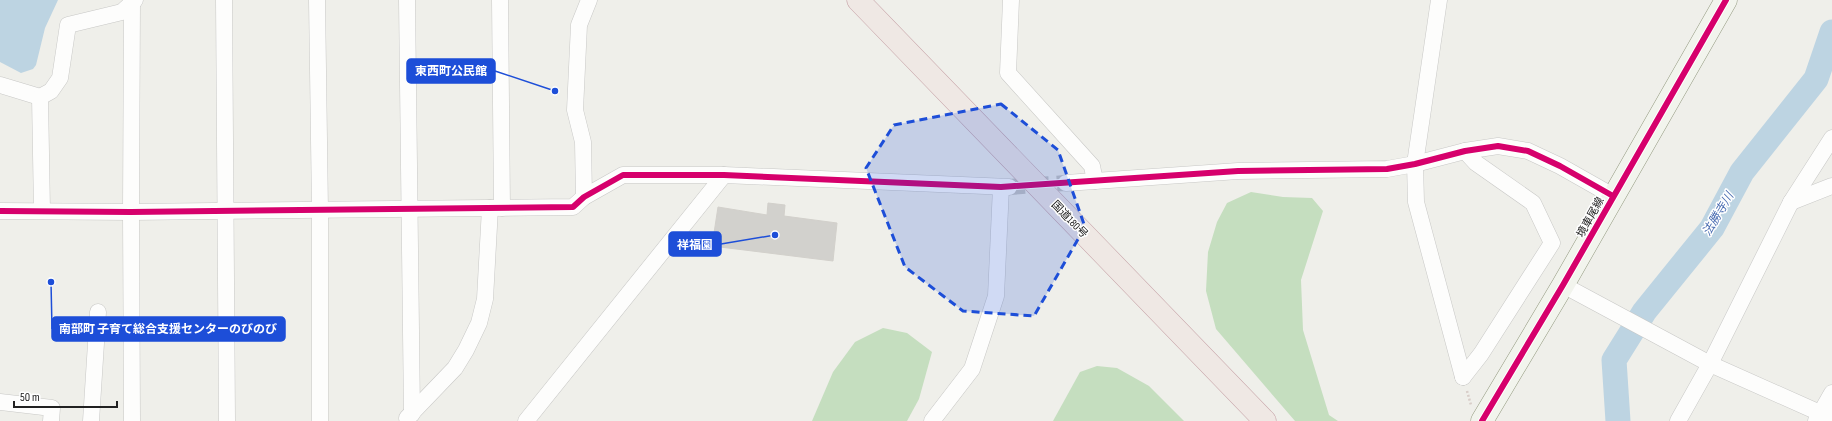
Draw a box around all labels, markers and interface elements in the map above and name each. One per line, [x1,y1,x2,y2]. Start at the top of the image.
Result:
callout: 東西町公民館 [407,59,495,83]
text: 東西町公民館 [415,64,487,79]
water label: 法勝寺川 [1700,188,1738,239]
street label: 境車尾線 [1574,195,1607,240]
street label: 国道180号 [1049,198,1090,241]
callout: 祥福園 [669,232,721,256]
text: 祥福園 [677,238,713,253]
callout: 南部町 子育て総合支援センターのびのび [52,317,285,341]
text: 南部町 子育て総合支援センターのびのび [59,322,277,337]
scale bar [14,383,117,409]
text: 50 m [20,390,40,405]

